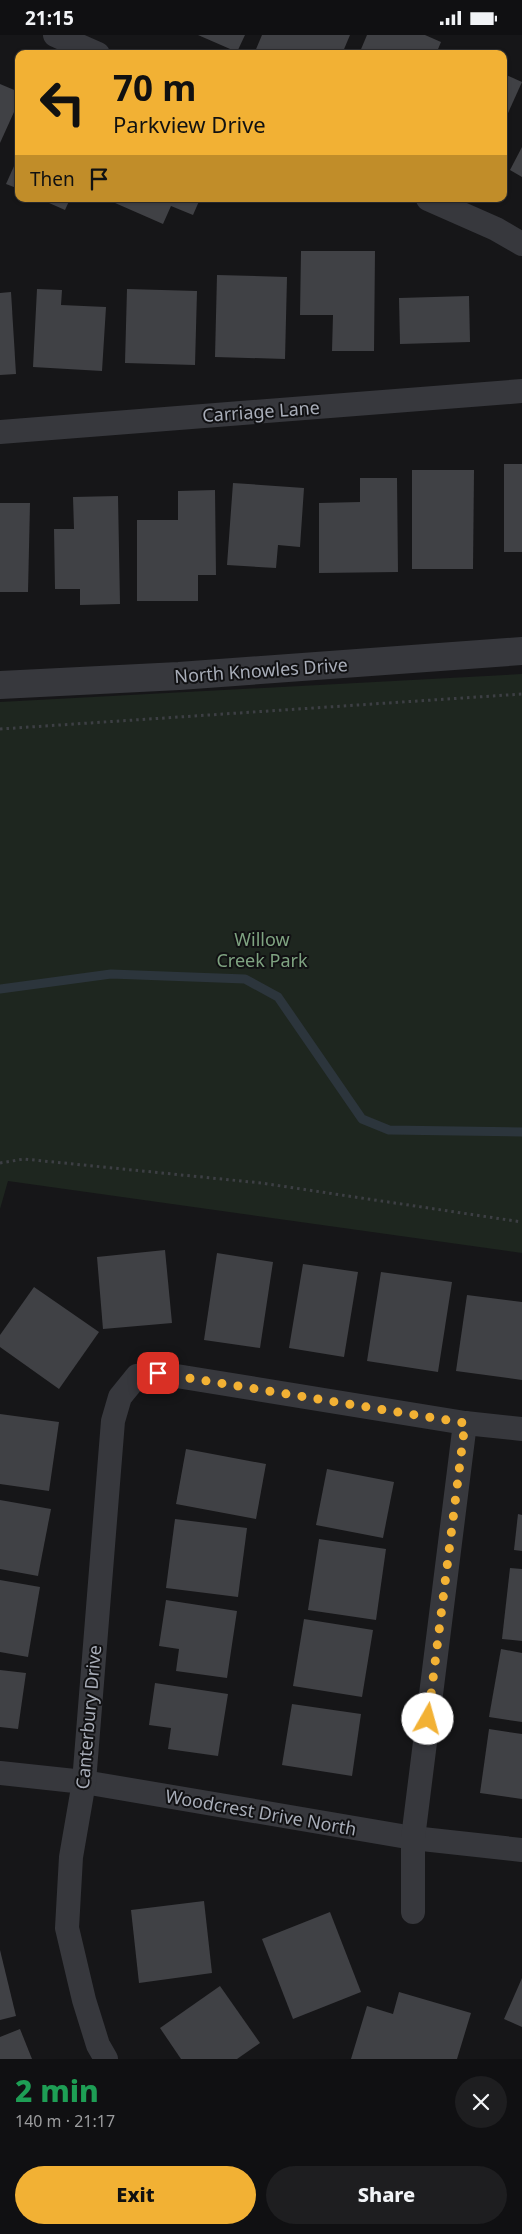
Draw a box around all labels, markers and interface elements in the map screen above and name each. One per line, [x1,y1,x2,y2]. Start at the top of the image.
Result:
text: 21:15 [25,5,74,31]
text: 70 m [113,64,196,111]
icon: left [30,70,95,135]
text: Parkview Drive [113,109,266,139]
icon: arrive [85,165,113,193]
text: Then [30,166,75,192]
street label: Carriage Lane [201,395,321,427]
street label: North Knowles Drive [173,652,349,688]
park label: Willow Creek Park [216,927,308,972]
pin [137,1352,179,1394]
icon: arrive [144,1359,172,1387]
street label: Canterbury Drive [70,1644,106,1790]
position arrow [401,1692,453,1744]
street label: Woodcrest Drive North [164,1783,358,1841]
text: 2 min [15,2070,99,2111]
button: close [455,2076,507,2128]
text: 140 m · 21:17 [15,2110,115,2132]
button: Exit [15,2166,256,2224]
button: Share [266,2166,507,2224]

